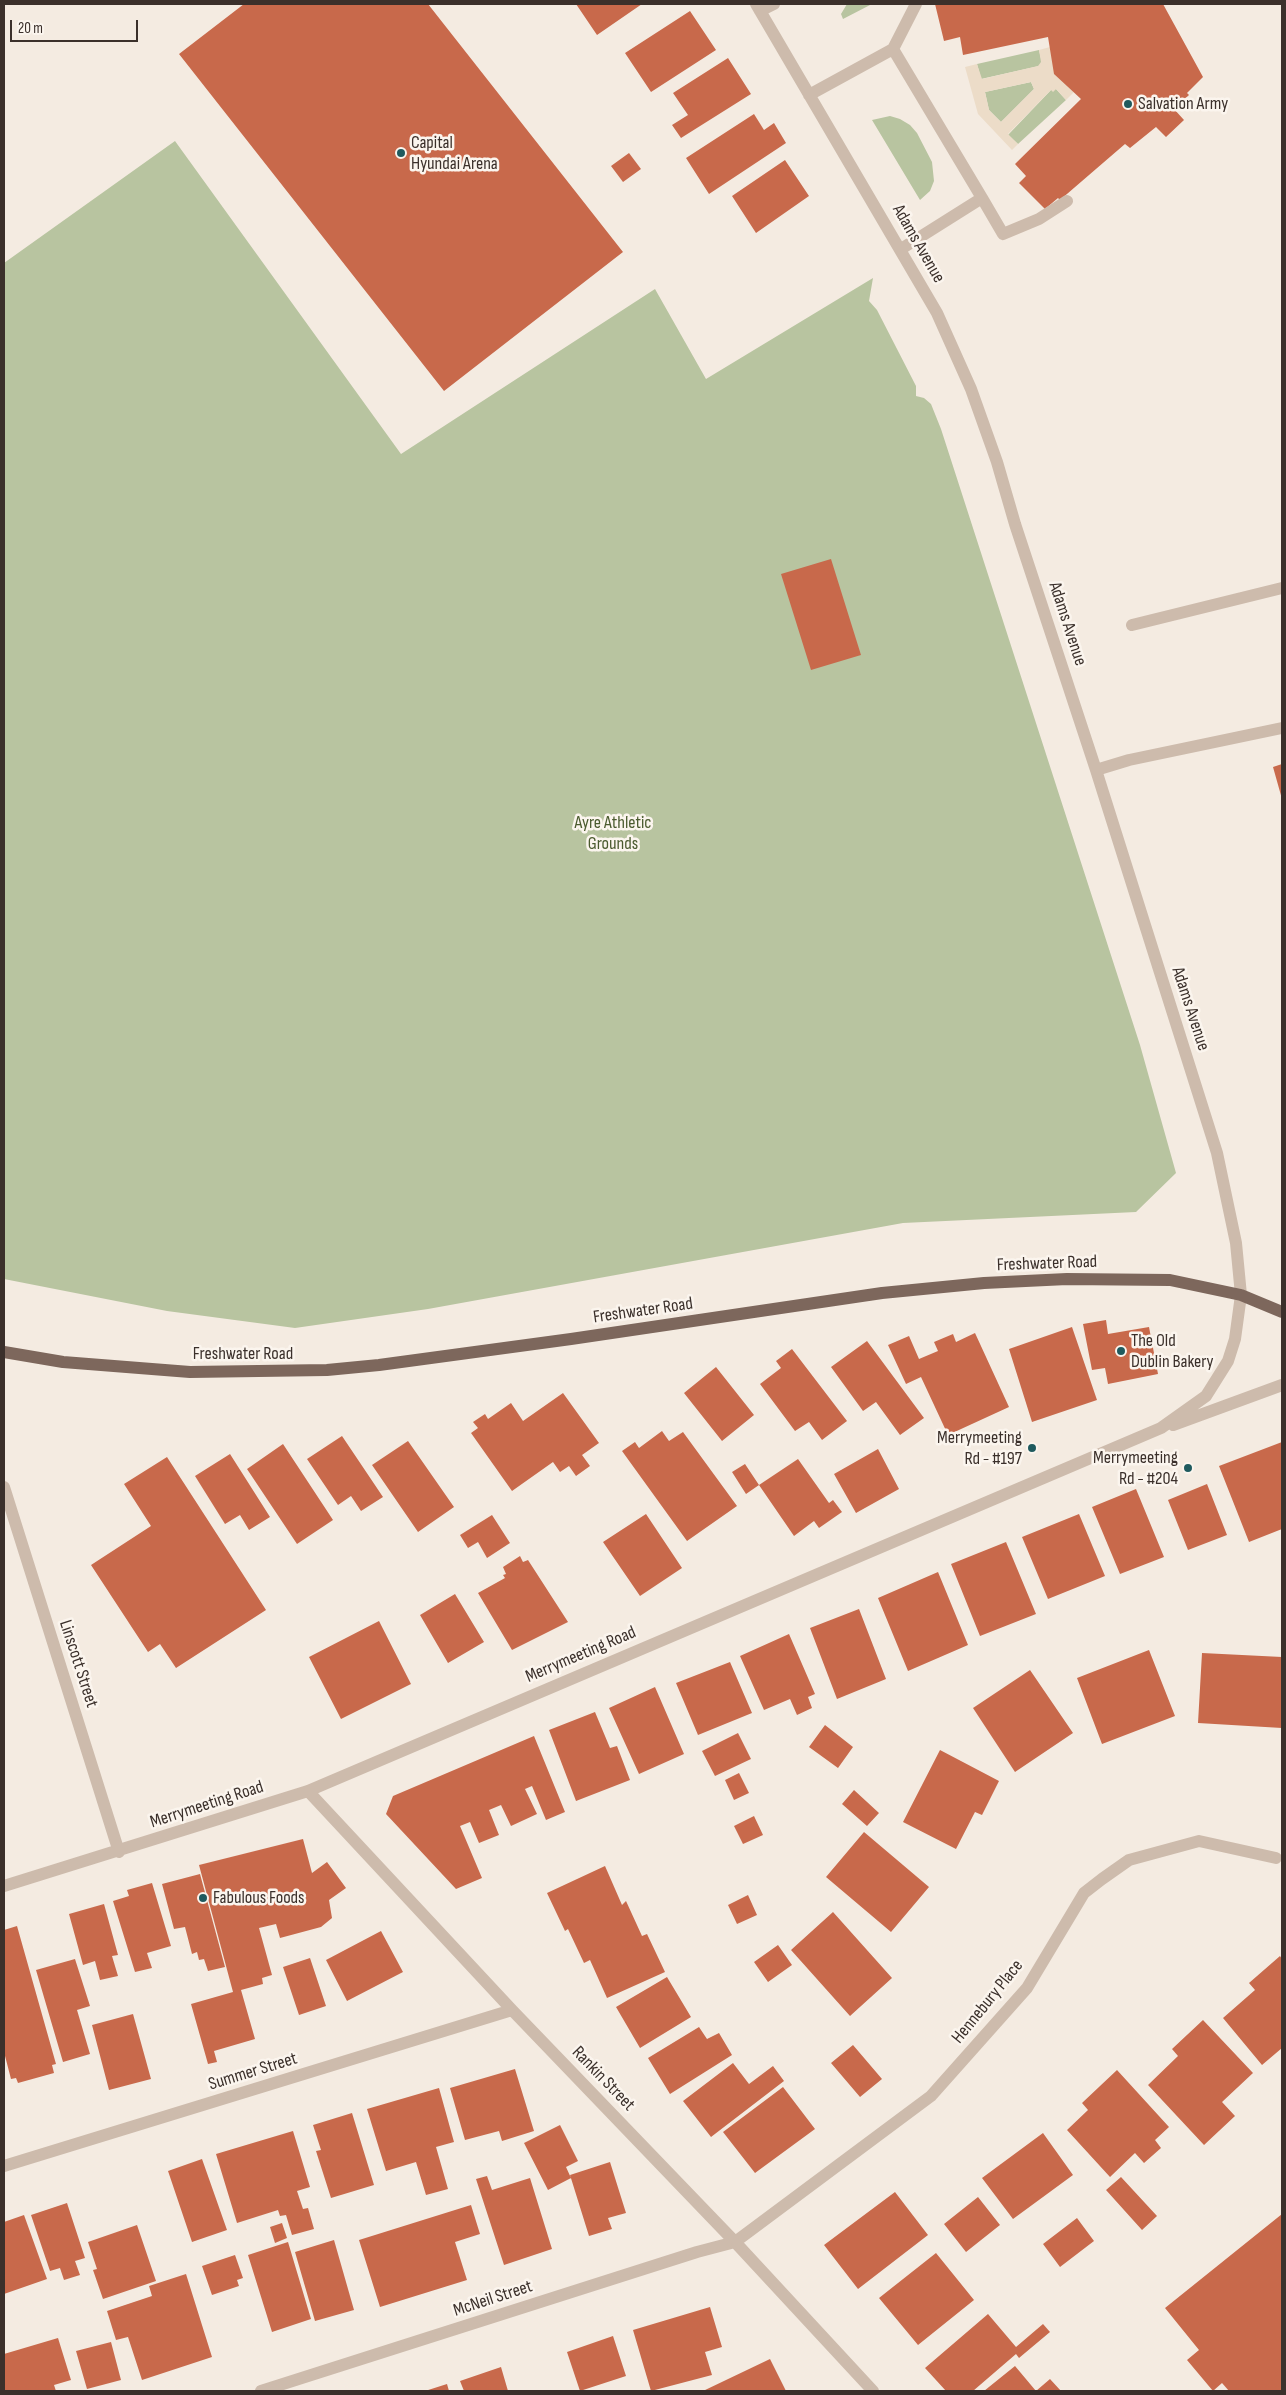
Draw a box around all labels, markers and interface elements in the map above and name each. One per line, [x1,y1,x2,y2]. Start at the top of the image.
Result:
scale bar [12,10,140,42]
text: 20 m [18,19,43,38]
place label: Salvation Army [1138,93,1228,115]
marker: Salvation Army [1122,98,1134,110]
place label: Capital Hyundai Arena [411,132,498,174]
marker: Capital Hyundai Arena [395,147,407,159]
street label: Adams Avenue [887,201,949,287]
street label: Adams Avenue [1043,579,1091,669]
park label: Ayre Athletic Grounds [575,812,651,854]
street label: Adams Avenue [1166,964,1214,1054]
street label: Freshwater Road [996,1251,1098,1277]
street label: Freshwater Road [592,1293,694,1329]
place label: The Old Dublin Bakery [1131,1330,1214,1372]
street label: Freshwater Road [193,1343,293,1365]
marker: The Old Dublin Bakery [1115,1345,1127,1357]
place label: Merrymeeting Rd - #197 [937,1427,1022,1470]
marker: Merrymeeting Rd - #197 [1026,1442,1038,1454]
place label: Merrymeeting Rd - #204 [1093,1447,1178,1490]
marker: Merrymeeting Rd - #204 [1182,1462,1194,1474]
street label: Linscott Street [54,1618,102,1710]
street label: Merrymeeting Road [523,1622,639,1688]
street label: Merrymeeting Road [148,1777,266,1833]
place label: Fabulous Foods [213,1887,305,1909]
marker: Fabulous Foods [197,1892,209,1904]
street label: Hennebury Place [948,1956,1028,2048]
street label: Rankin Street [567,2042,639,2116]
street label: Summer Street [206,2048,300,2096]
street label: McNeil Street [451,2276,535,2322]

